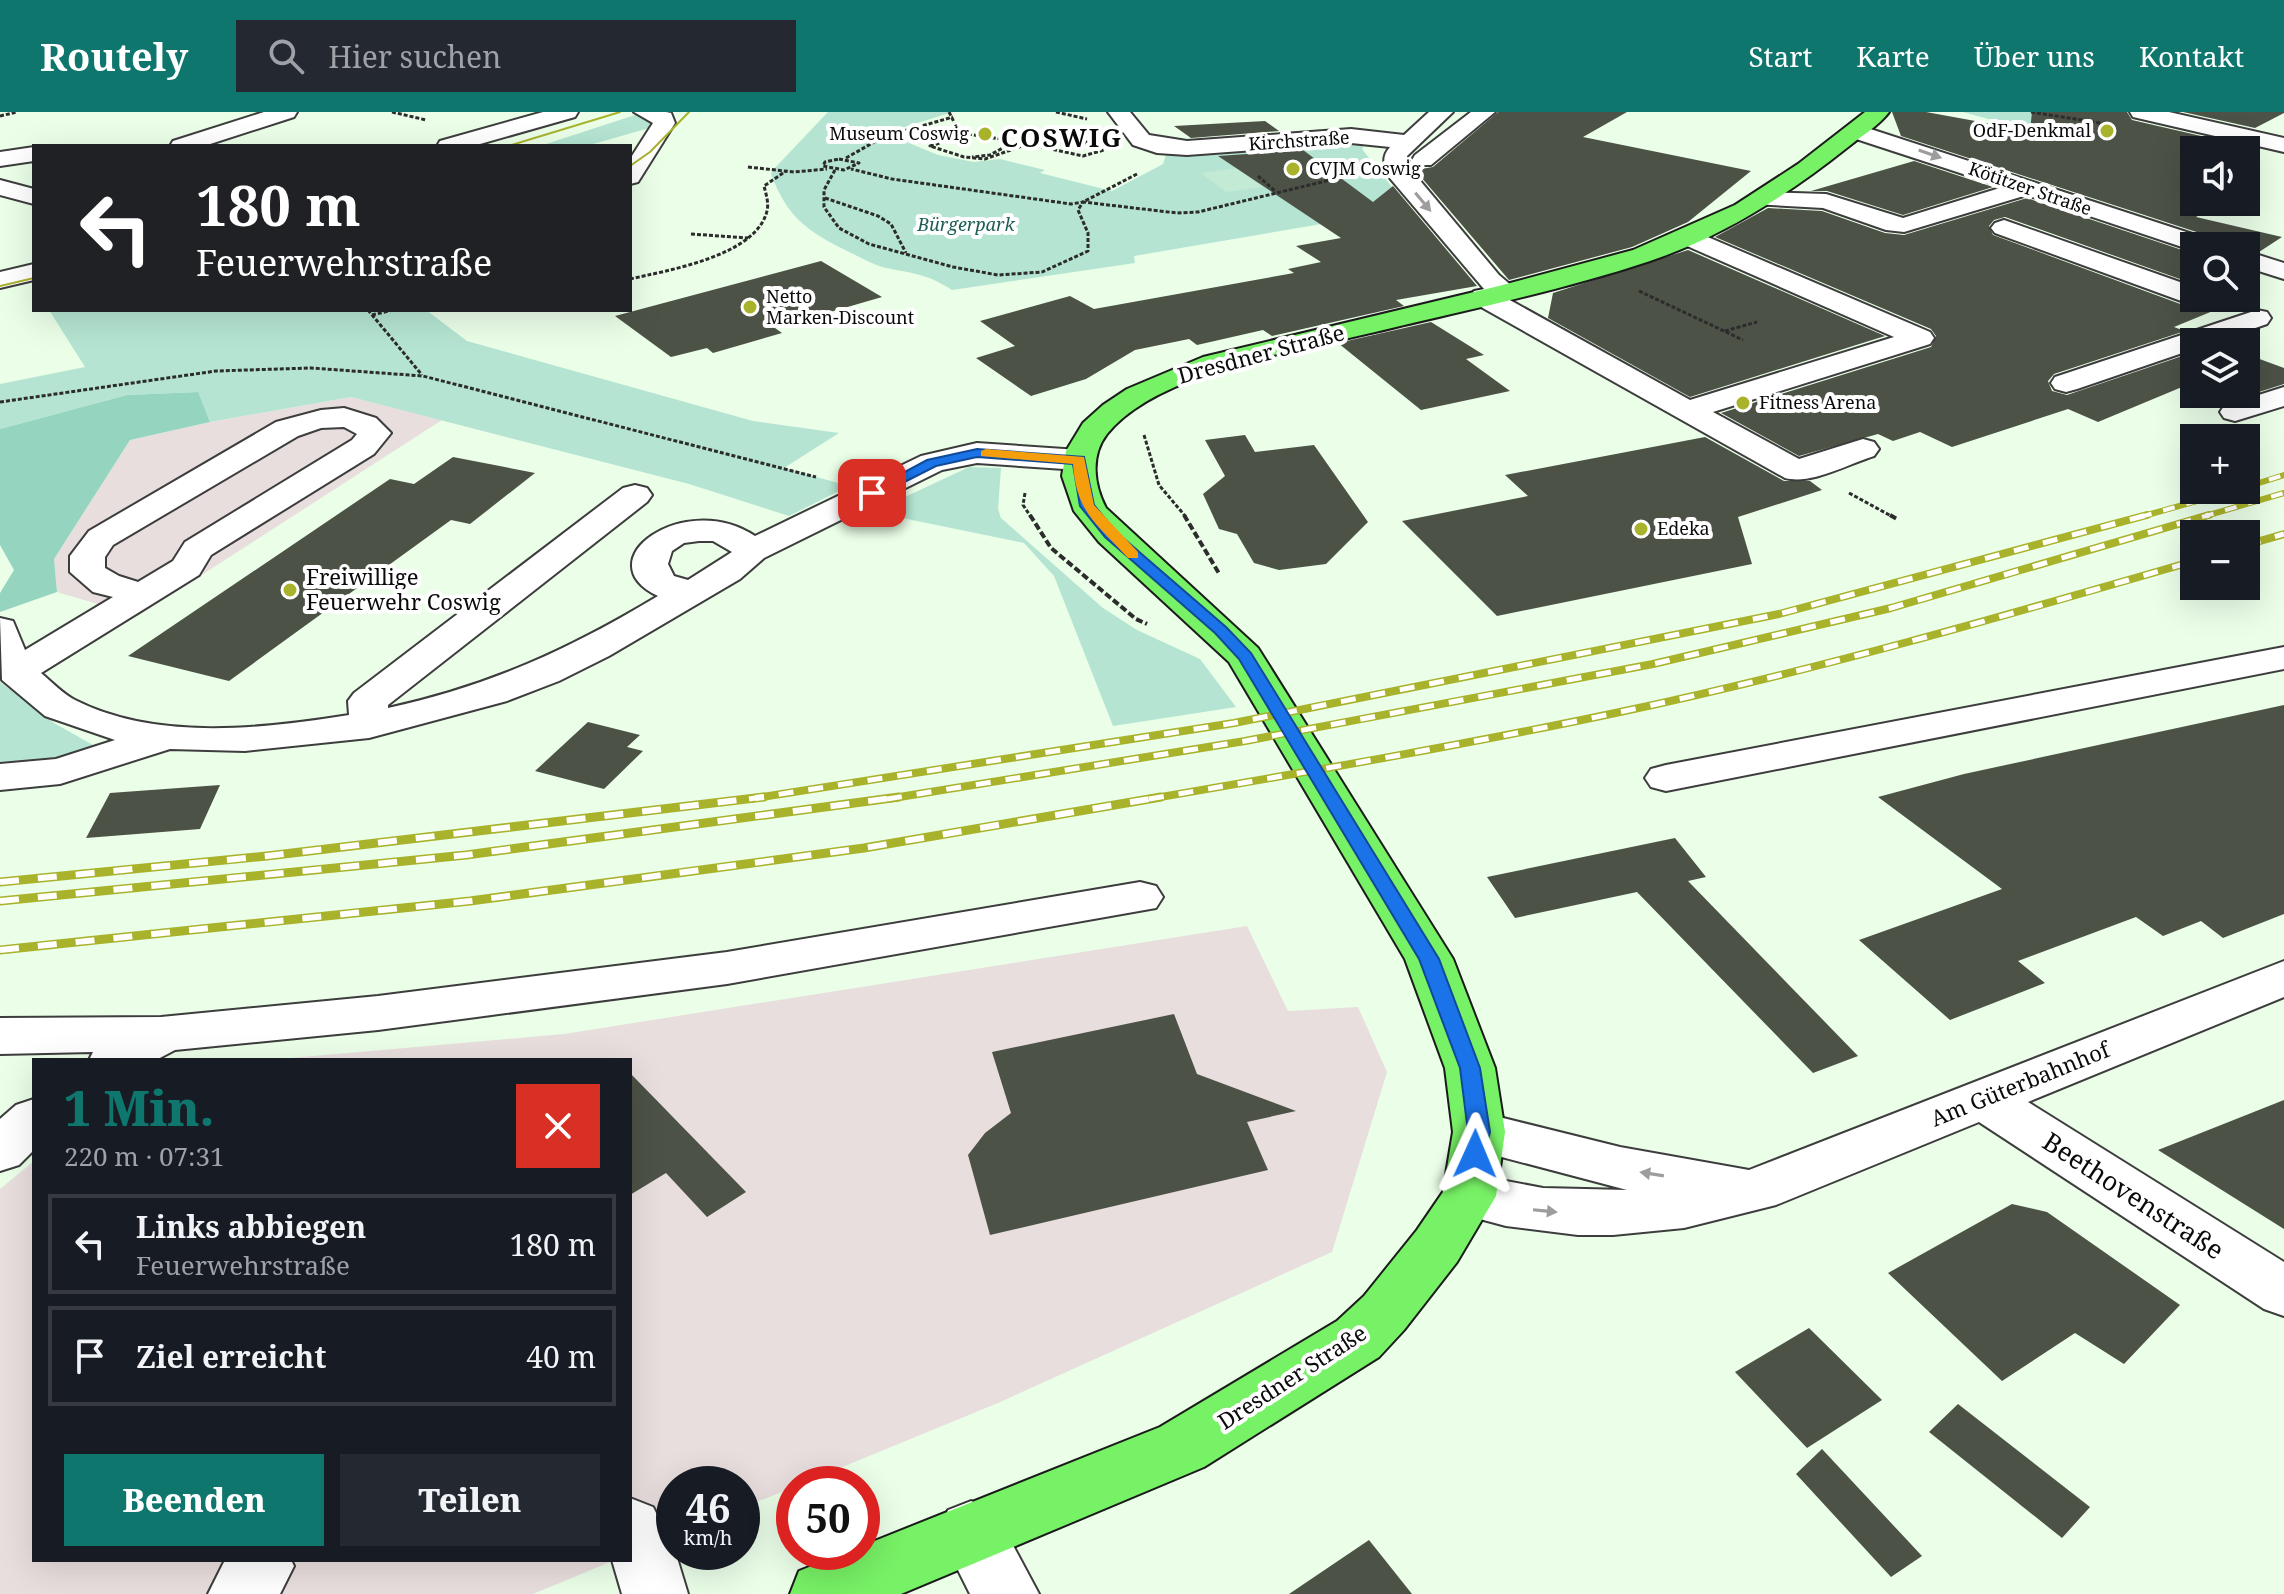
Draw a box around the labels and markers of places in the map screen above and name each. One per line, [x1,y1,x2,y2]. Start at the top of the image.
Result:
place label: OdF-Denkmal [1973,118,2091,142]
place label: Museum Coswig [829,121,969,145]
marker: OdF-Denkmal [2098,122,2116,140]
marker: Museum Coswig [976,125,994,143]
place label: CVJM Coswig [1309,156,1421,180]
marker: CVJM Coswig [1284,160,1302,178]
place label: Netto Marken-Discount [766,284,914,329]
marker: Netto Marken-Discount [741,298,759,316]
place label: Fitness Arena [1759,390,1876,414]
marker: Fitness Arena [1734,394,1752,412]
pin [838,459,906,527]
place label: Edeka [1657,516,1710,540]
marker: Edeka [1632,520,1650,538]
place label: Freiwillige Feuerwehr Coswig [306,561,501,616]
marker: Freiwillige Feuerwehr Coswig [281,581,299,599]

